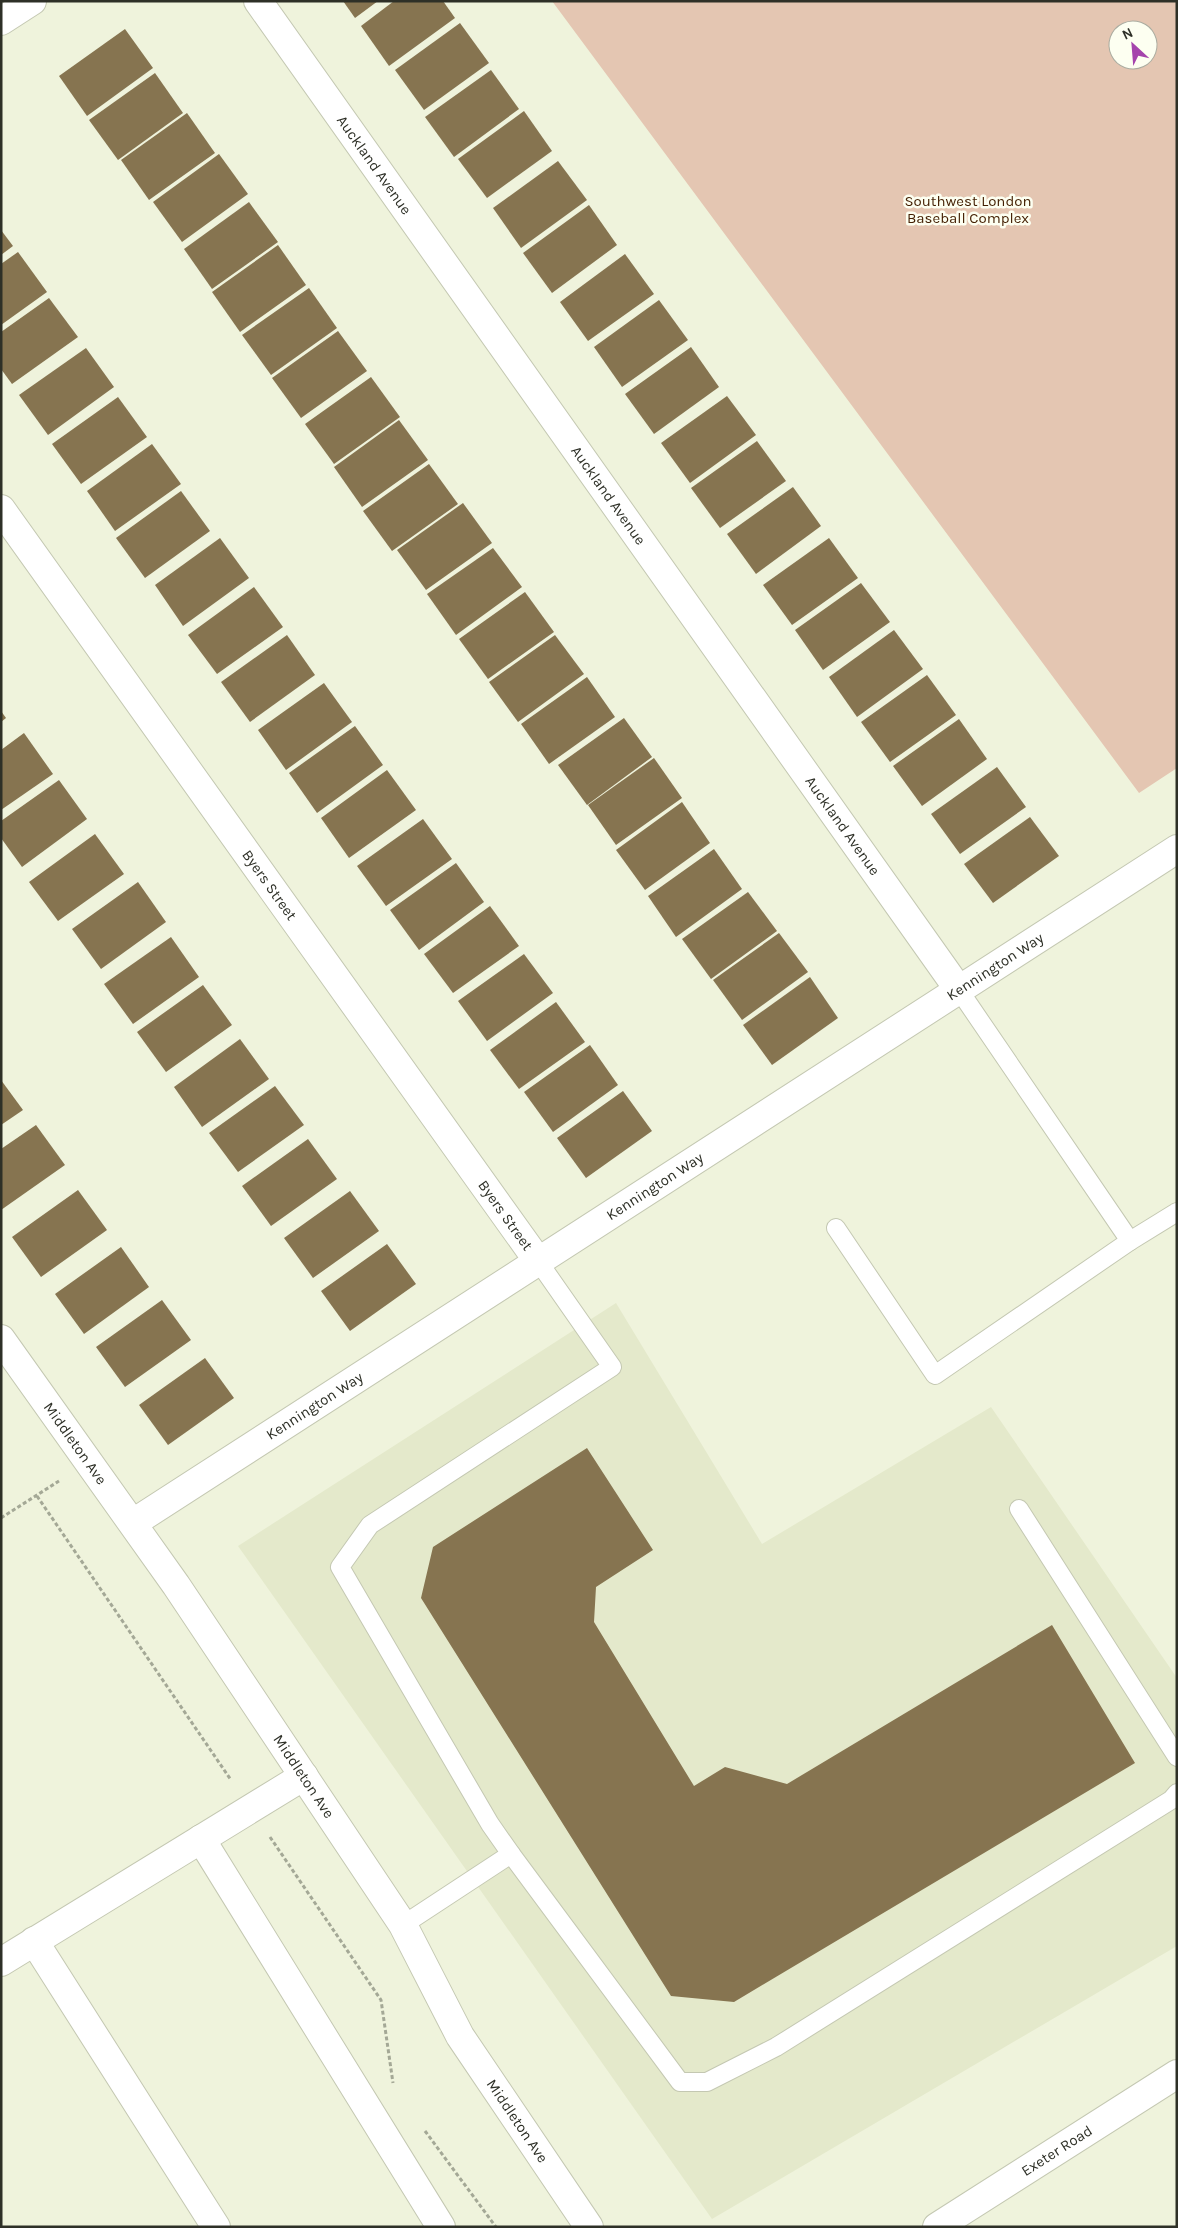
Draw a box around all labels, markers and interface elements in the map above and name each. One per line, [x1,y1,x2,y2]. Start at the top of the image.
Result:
north arrow [1108,20,1158,70]
text: N [1119,24,1136,44]
street label: Auckland Avenue [333,112,415,218]
park label: Southwest London Baseball Complex [904,192,1032,227]
street label: Auckland Avenue [567,442,650,548]
street label: Auckland Avenue [801,773,884,879]
street label: Byers Street [238,846,301,924]
street label: Kennington Way [943,929,1047,1004]
street label: Kennington Way [603,1148,707,1224]
street label: Byers Street [474,1177,537,1254]
street label: Kennington Way [263,1368,366,1444]
street label: Middleton Ave [40,1399,111,1488]
street label: Middleton Ave [269,1731,338,1822]
street label: Middleton Ave [483,2076,552,2166]
street label: Exeter Road [1018,2121,1096,2180]

